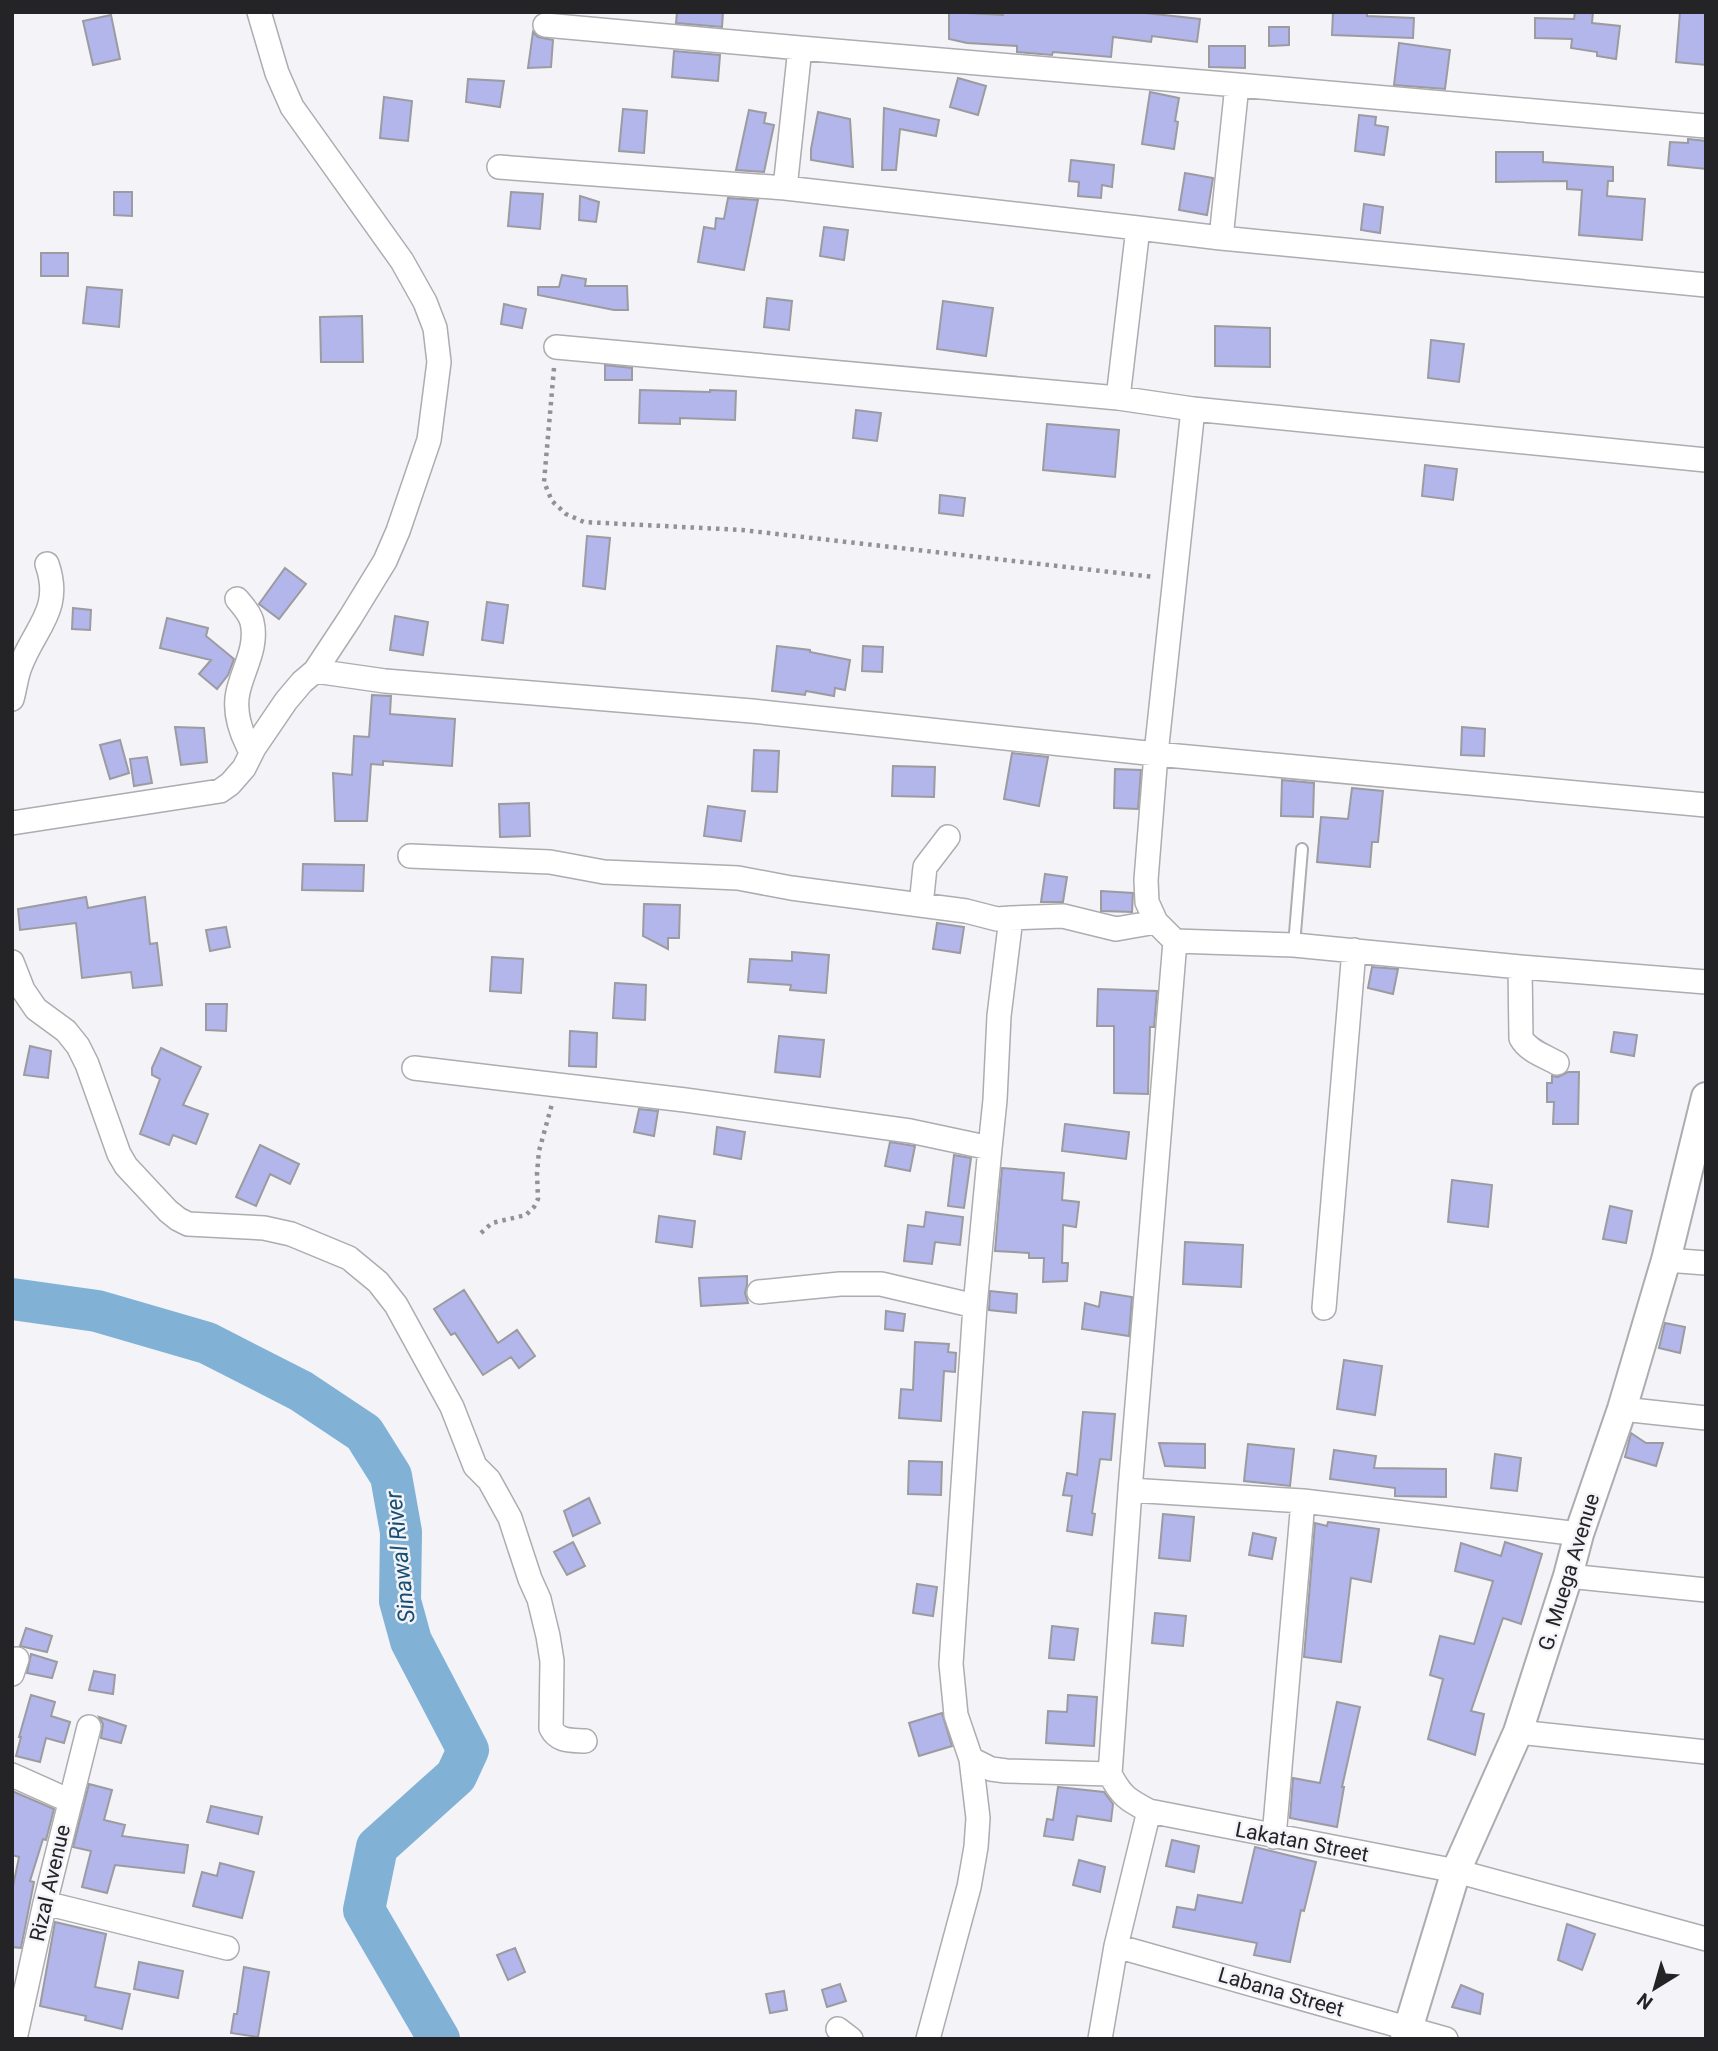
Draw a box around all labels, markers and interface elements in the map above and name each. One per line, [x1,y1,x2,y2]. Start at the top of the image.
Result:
water label: Sinawal River [380,1488,421,1624]
street label: G. Muega Avenue [1534,1490,1604,1654]
street label: Lakatan Street [1233,1817,1371,1867]
street label: Rizal Avenue [25,1822,75,1944]
north arrow [1620,1953,1690,2023]
street label: Labana Street [1215,1963,1347,2021]
text: N [1633,1988,1657,2014]

